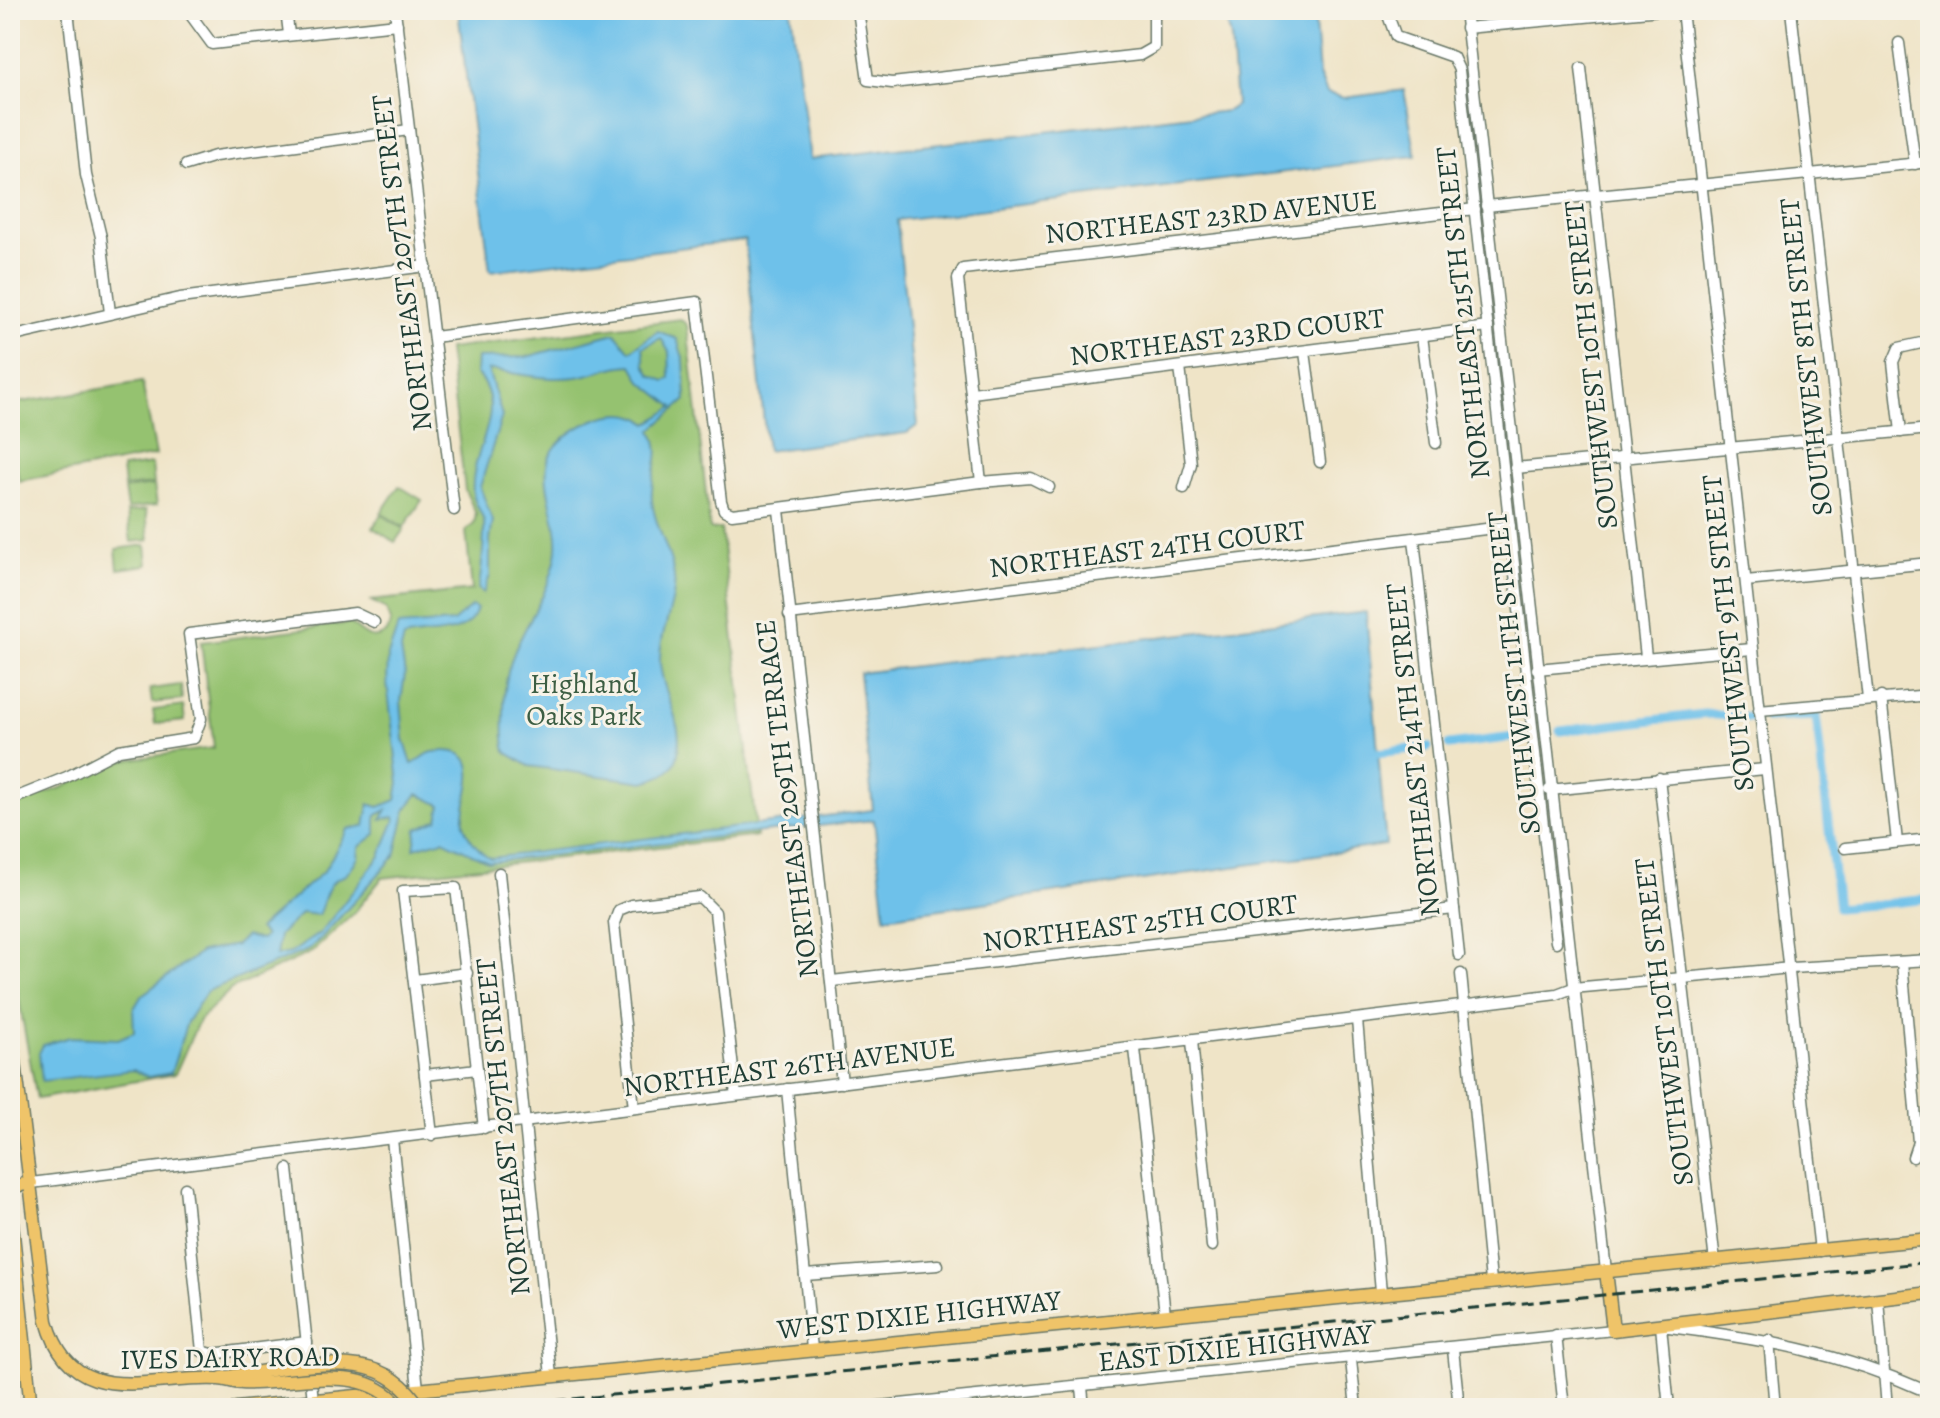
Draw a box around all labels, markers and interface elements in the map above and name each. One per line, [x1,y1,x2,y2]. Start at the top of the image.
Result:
street label: NORTHEAST 207TH STREET [362,92,442,434]
street label: NORTHEAST 215TH STREET [1427,145,1499,481]
street label: NORTHEAST 23RD AVENUE [1043,181,1379,253]
street label: SOUTHWEST 8TH STREET [1770,196,1842,518]
street label: SOUTHWEST 10TH STREET [1555,199,1627,531]
street label: NORTHEAST 23RD COURT [1068,299,1387,375]
street label: SOUTHWEST 9TH STREET [1692,473,1764,793]
street label: SOUTHWEST 11TH STREET [1478,509,1550,836]
street label: NORTHEAST 24TH COURT [987,511,1307,587]
street label: NORTHEAST 214TH STREET [1377,581,1449,918]
street label: NORTHEAST 209TH TERRACE [746,618,828,980]
park label: Highland Oaks Park [526,665,642,735]
street label: SOUTHWEST 10TH STREET [1625,856,1703,1188]
street label: NORTHEAST 25TH COURT [981,885,1300,961]
street label: NORTHEAST 207TH STREET [466,956,540,1298]
street label: NORTHEAST 26TH AVENUE [621,1028,957,1106]
street label: WEST DIXIE HIGHWAY [774,1281,1064,1349]
street label: EAST DIXIE HIGHWAY [1096,1315,1375,1381]
street label: IVES DAIRY ROAD [120,1337,340,1379]

